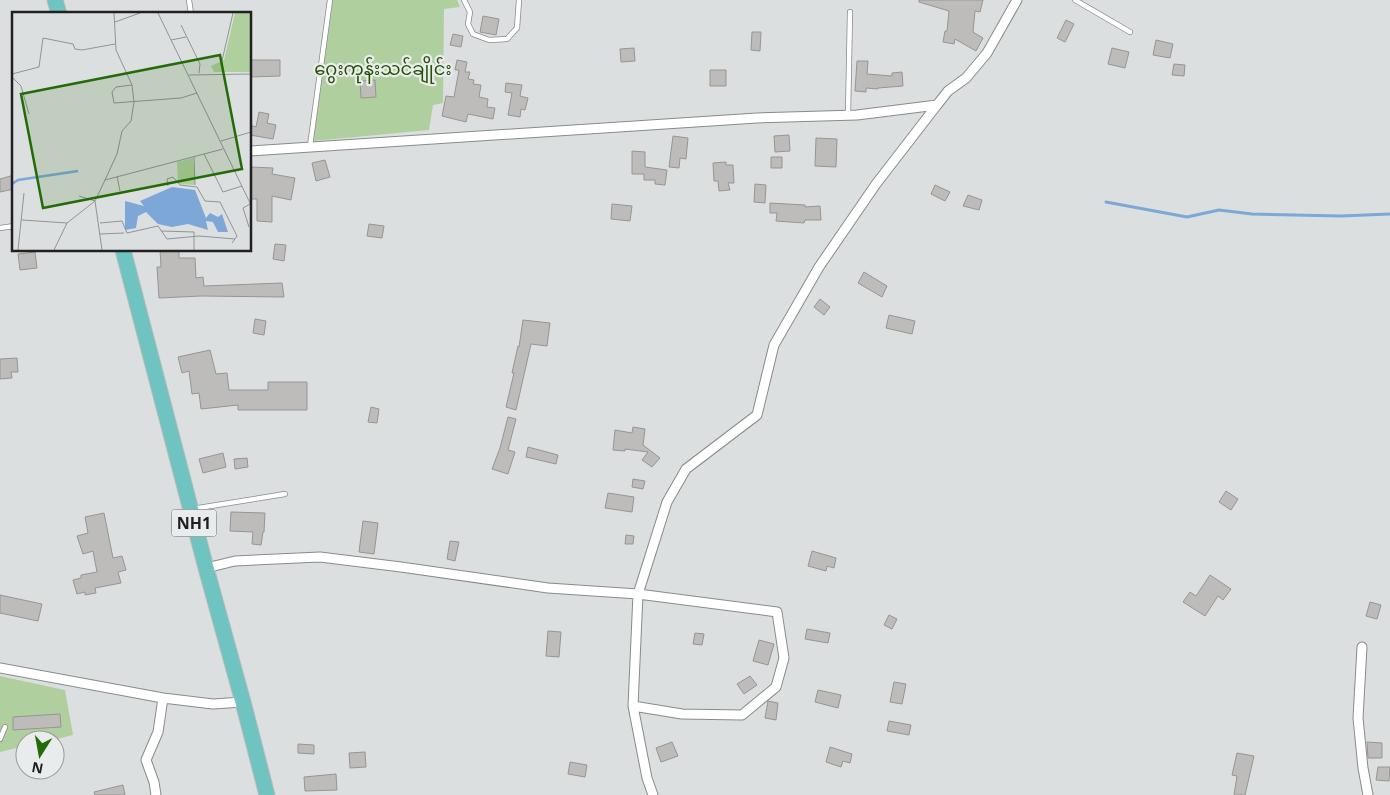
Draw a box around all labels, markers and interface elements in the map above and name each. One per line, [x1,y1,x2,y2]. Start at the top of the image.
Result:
inset map [12,12,251,251]
park label: ဂွေးကုန်းသင်ချိုင်း [314,55,452,84]
road number: NH1 [172,509,216,536]
north arrow [15,730,65,780]
text: N [30,758,45,779]

